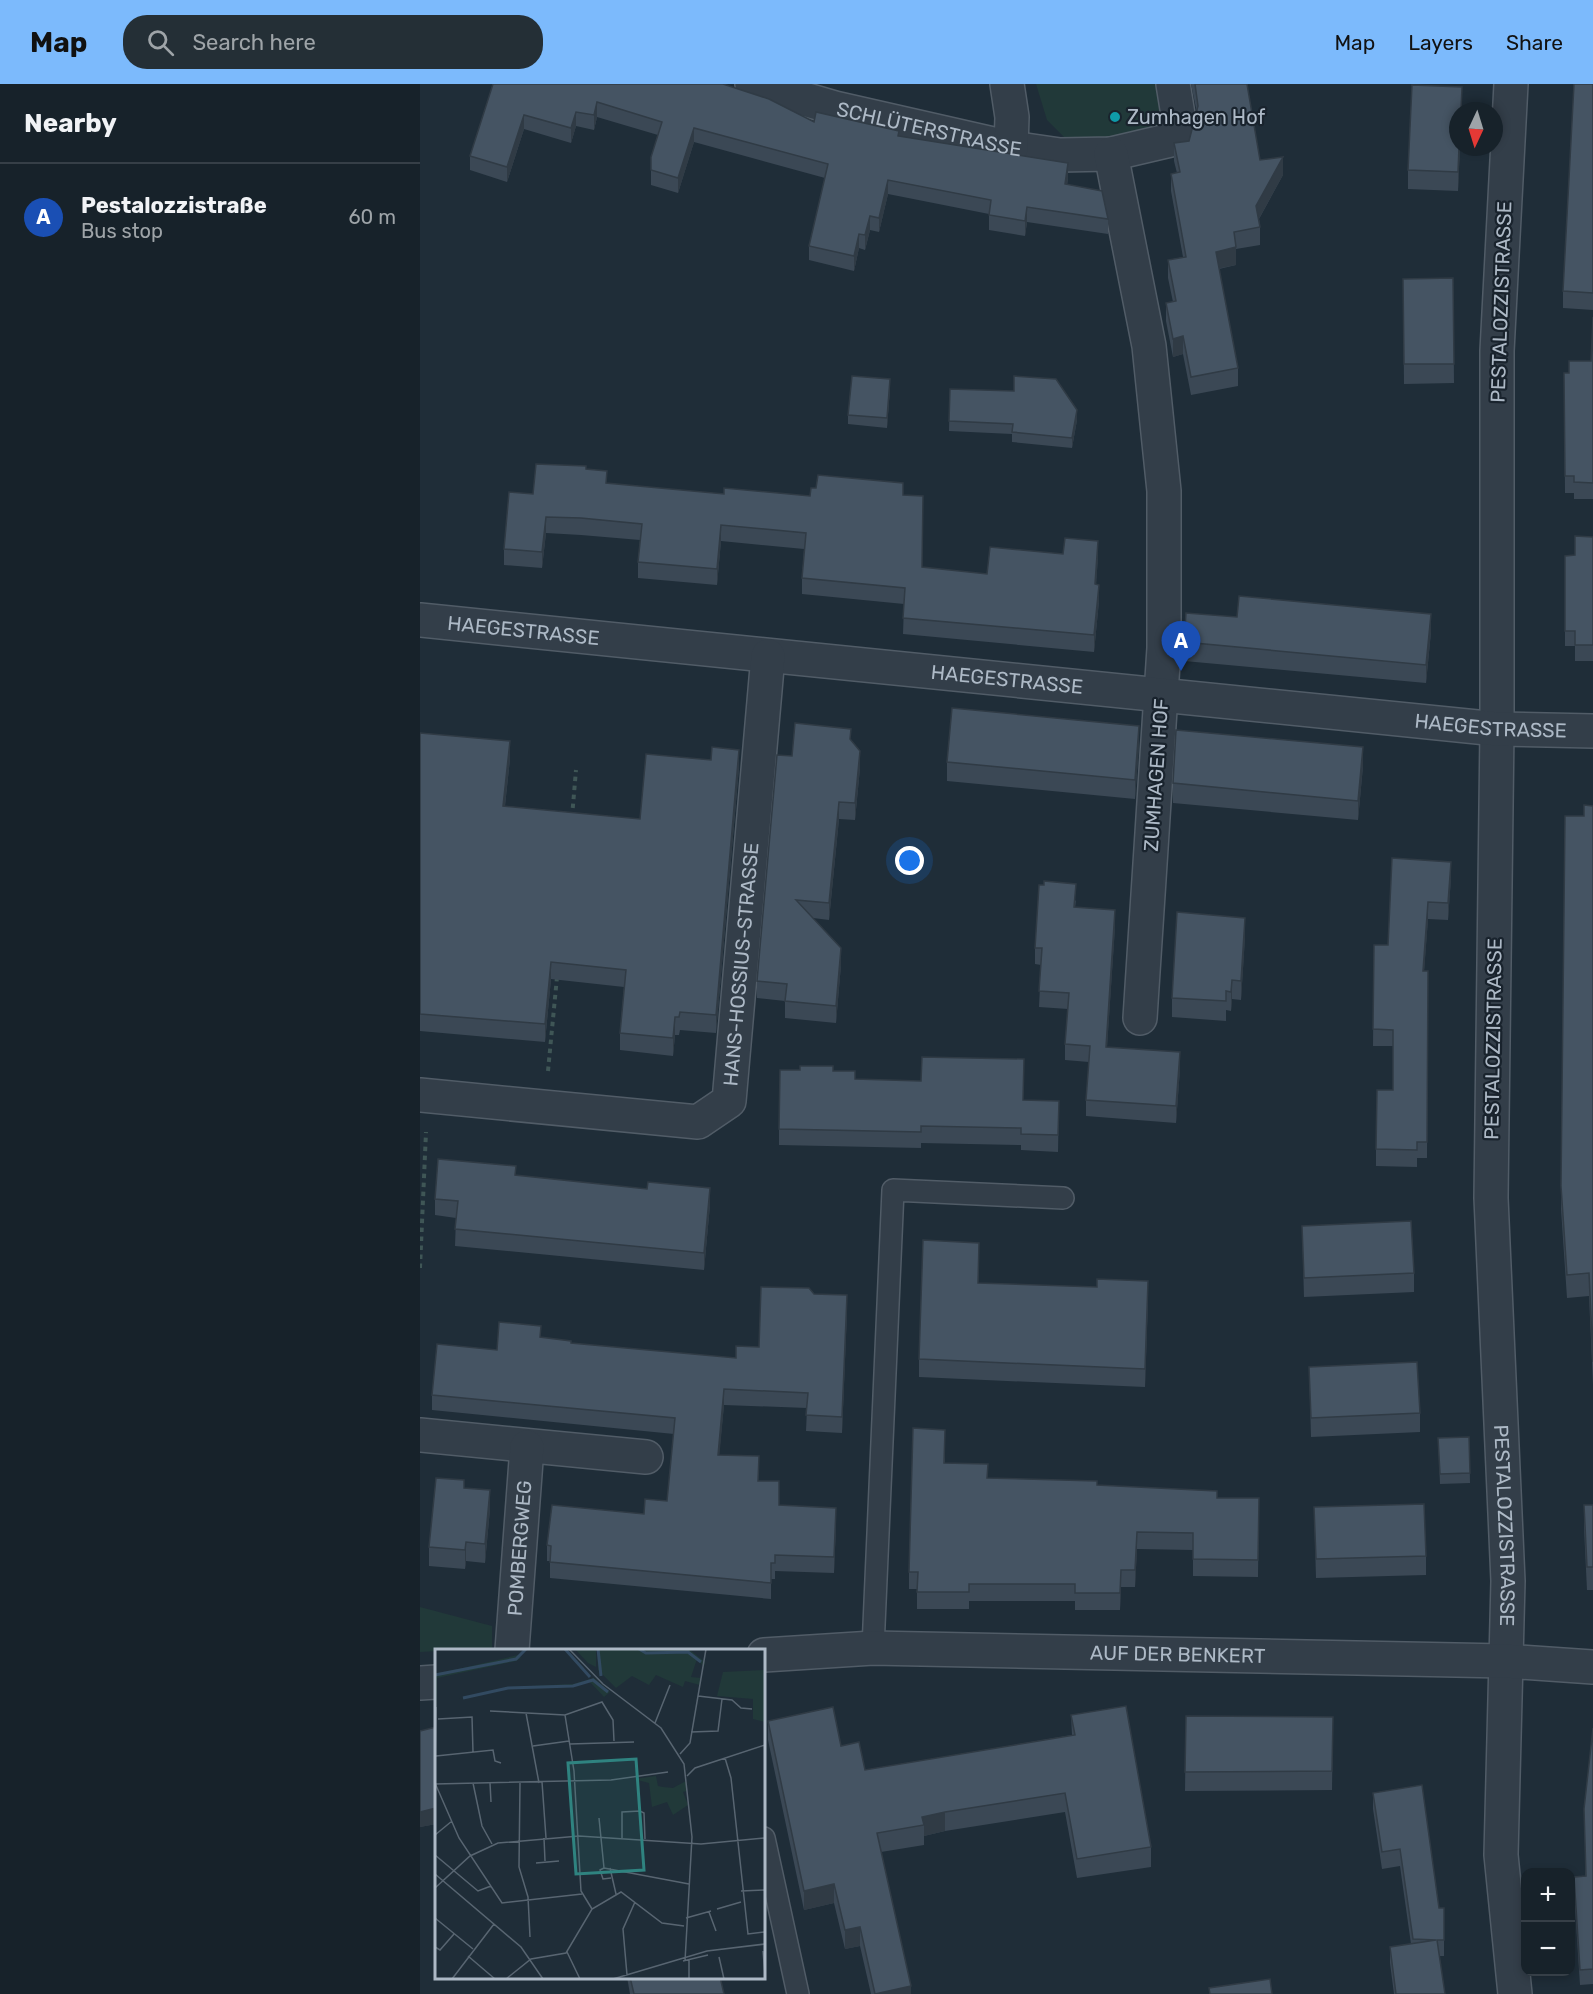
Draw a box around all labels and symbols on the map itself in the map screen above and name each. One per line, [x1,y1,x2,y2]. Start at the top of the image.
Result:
street label: SCHLÜTERSTRASSE [834,97,1023,161]
north arrow [1449,102,1503,156]
place label: Zumhagen Hof [1127,105,1266,129]
marker: Zumhagen Hof [1108,110,1122,124]
street label: PESTALOZZISTRASSE [1485,201,1517,403]
street label: HAEGESTRASSE [446,611,601,650]
pin: A [1162,622,1200,671]
street label: HAEGESTRASSE [930,660,1084,699]
street label: ZUMHAGEN HOF [1139,698,1173,852]
street label: HAEGESTRASSE [1413,709,1567,742]
street label: HANS-HOSSIUS-STRASSE [718,841,764,1087]
your location [895,846,924,875]
street label: PESTALOZZISTRASSE [1479,938,1507,1140]
street label: PESTALOZZISTRASSE [1489,1424,1520,1626]
street label: POMBERGWEG [503,1480,536,1617]
street label: AUF DER BENKERT [1090,1640,1266,1668]
inset map [435,1649,765,1979]

